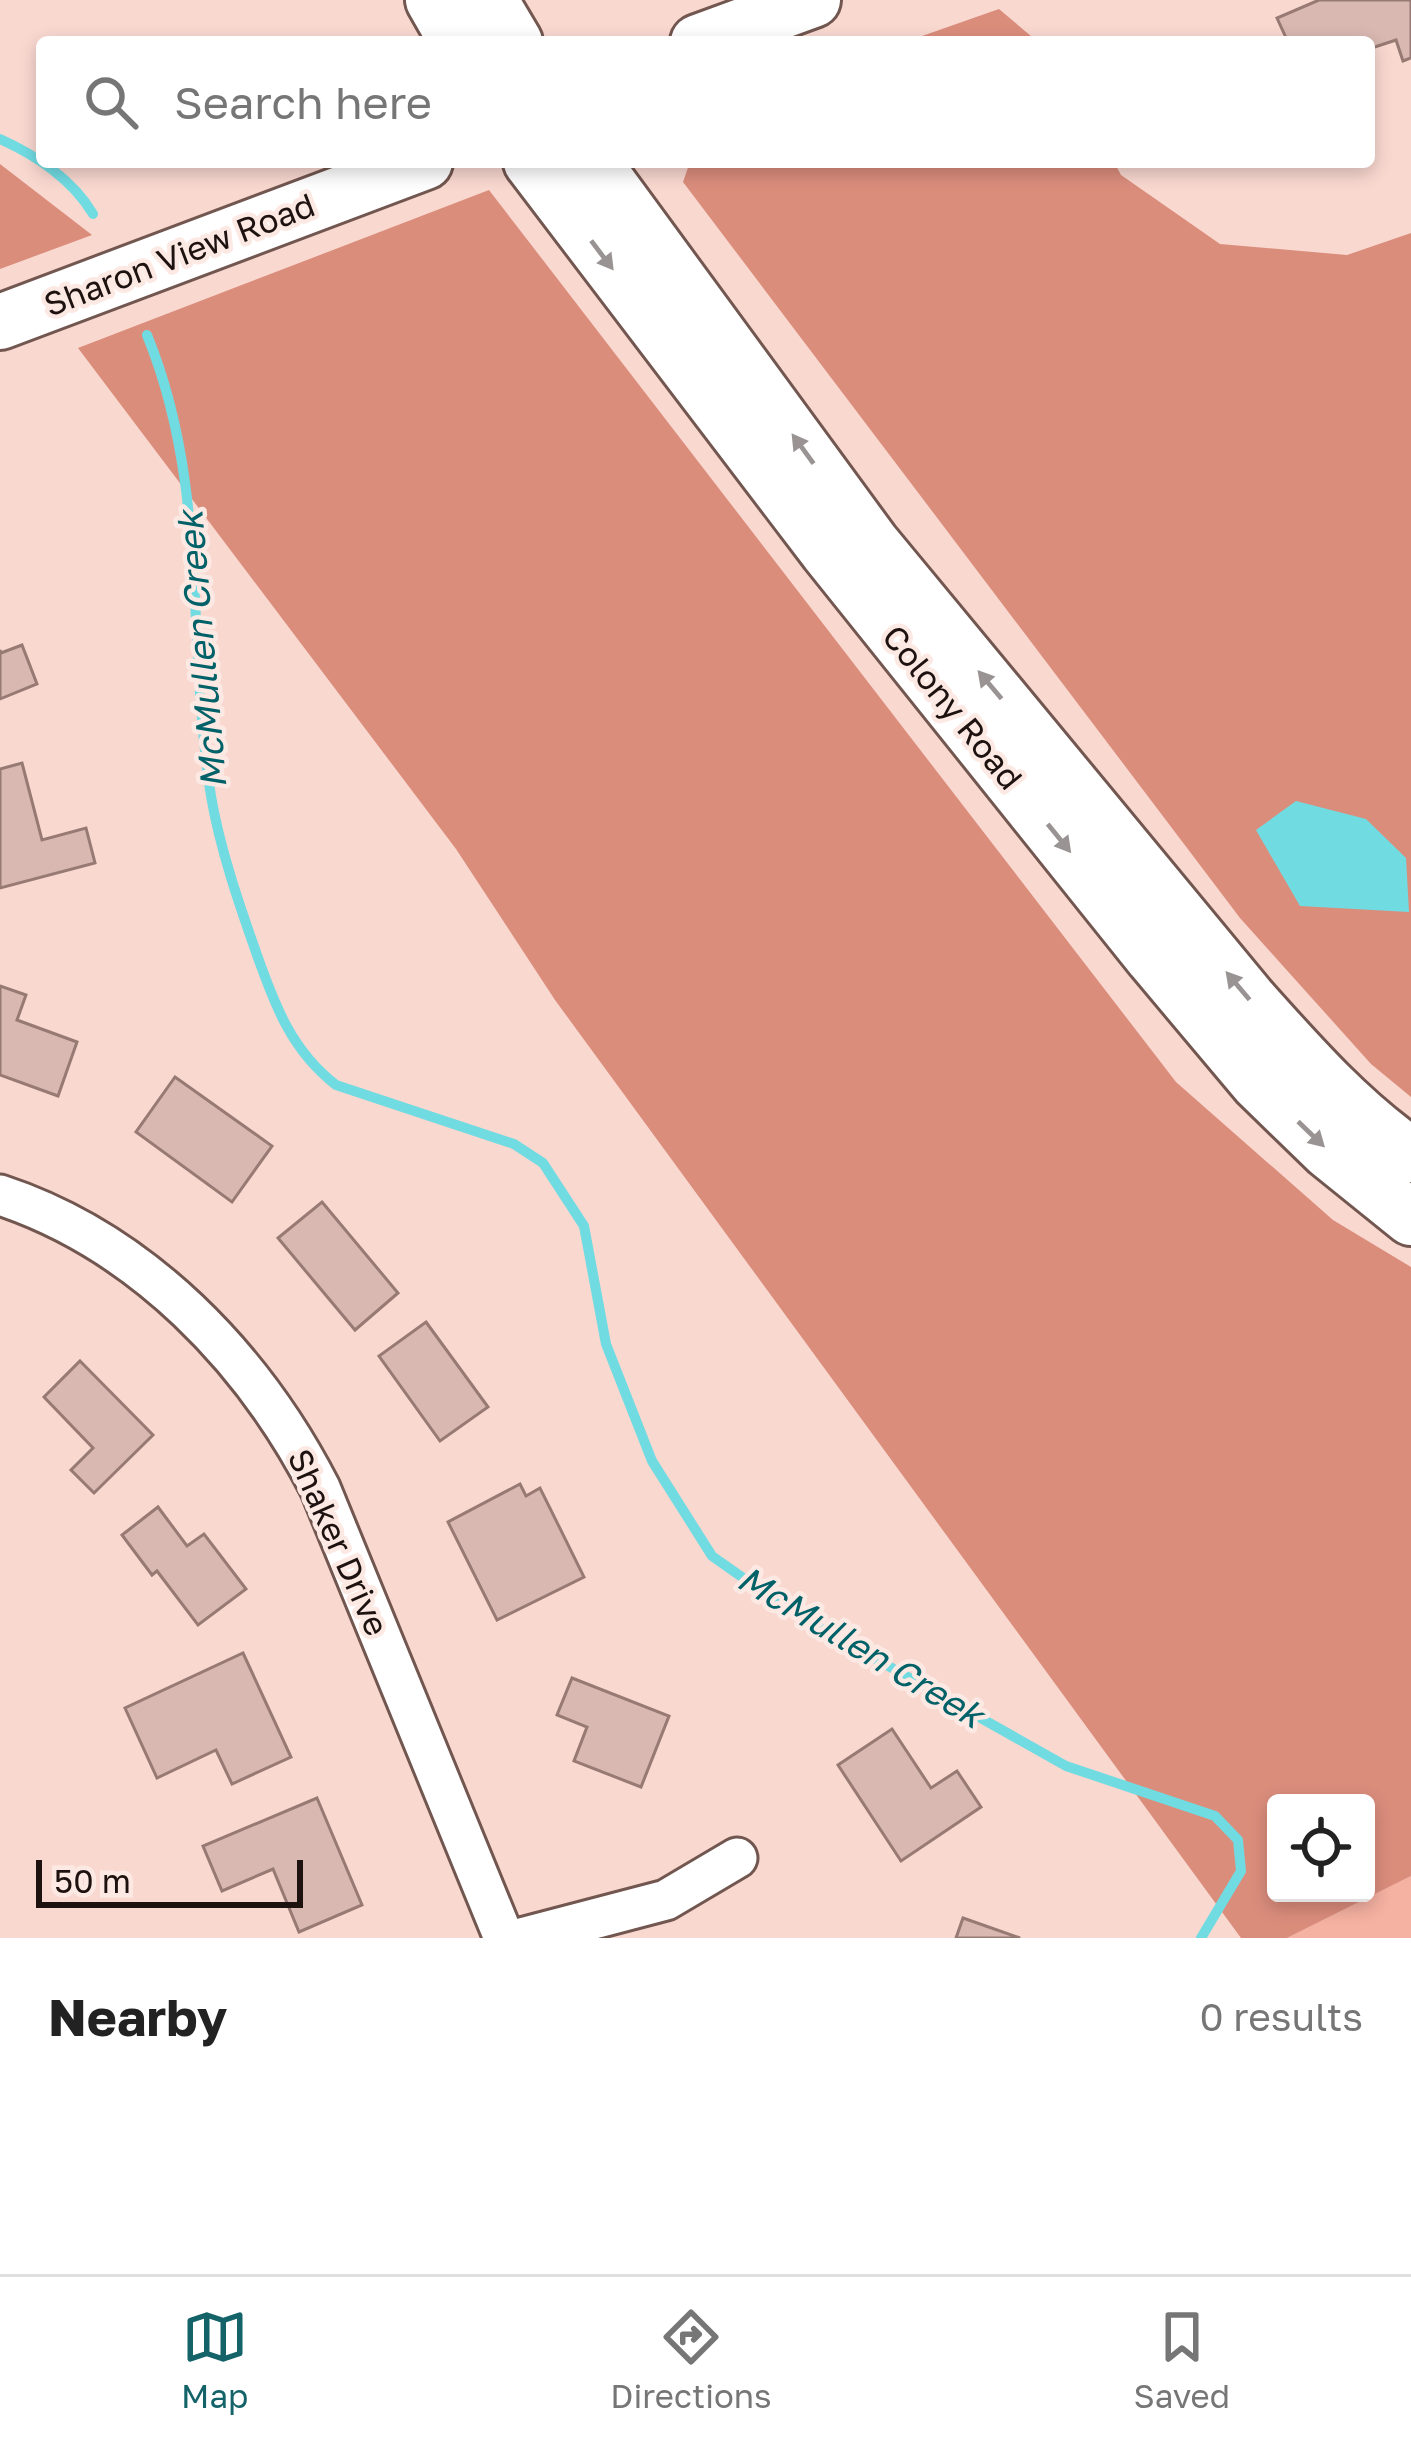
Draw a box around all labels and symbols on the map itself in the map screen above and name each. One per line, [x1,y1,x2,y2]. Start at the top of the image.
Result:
street label: Sharon View Road [38,184,320,324]
one-way arrow [589,239,614,271]
one-way arrow [792,433,815,465]
water label: McMullen Creek [167,506,235,790]
street label: Colony Road [875,617,1031,797]
one-way arrow [978,670,1004,700]
one-way arrow [1045,822,1071,853]
one-way arrow [1225,971,1252,1001]
one-way arrow [1296,1120,1325,1148]
street label: Shaker Drive [280,1443,398,1641]
water label: McMullen Creek [731,1556,994,1738]
scale bar [36,1854,303,1907]

